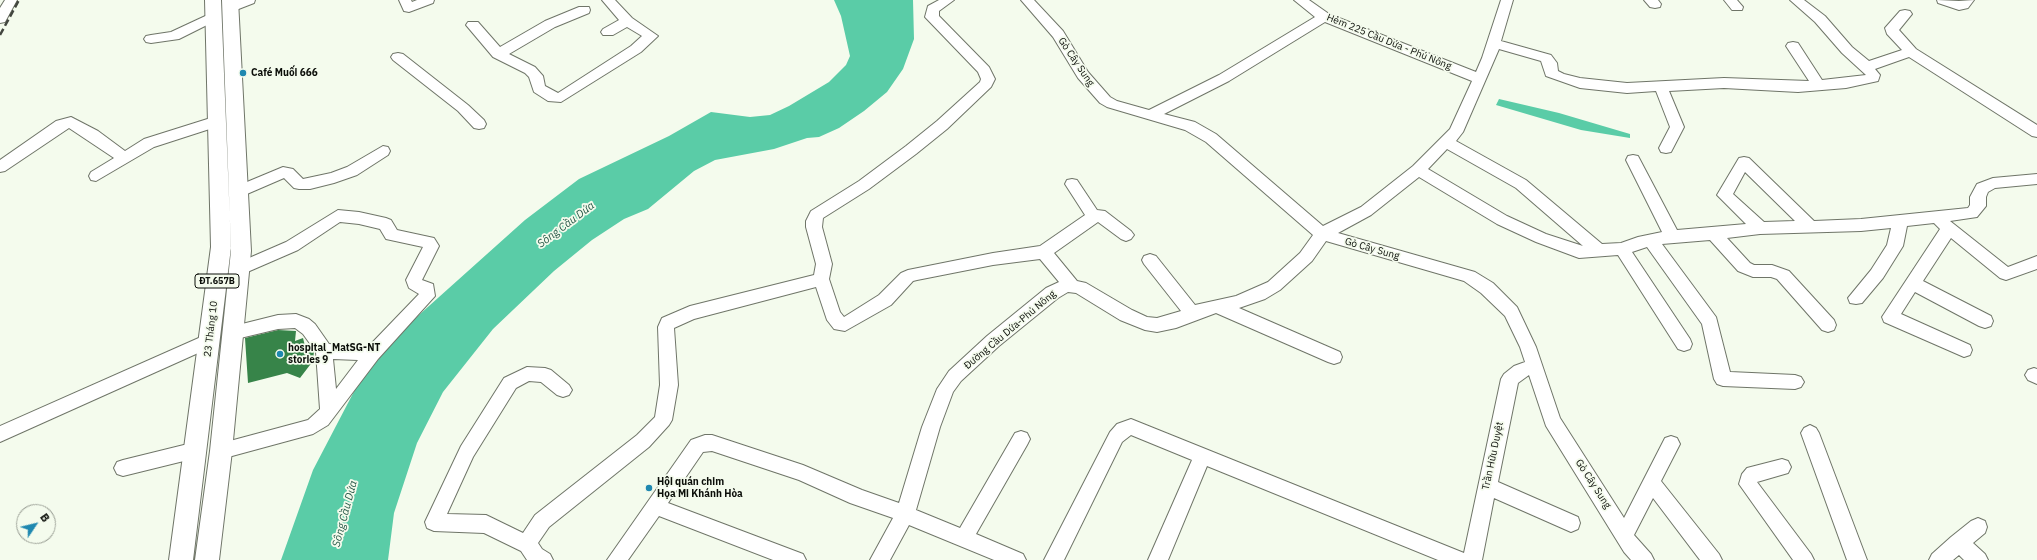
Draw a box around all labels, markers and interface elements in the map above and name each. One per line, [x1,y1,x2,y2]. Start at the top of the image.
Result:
street label: Hẻm 225 Cầu Dứa - Phú Nông [1325,11,1453,73]
street label: Gò Cây Sung [1055,35,1097,89]
place label: Café Muối 666 [251,67,318,79]
marker: Café Muối 666 [238,68,248,78]
water label: Sông Cầu Dứa [535,199,597,251]
street label: Gò Cây Sung [1343,235,1401,263]
road number: ĐT.657B [195,274,239,288]
street label: Đường Cầu Dứa-Phú Nông [962,288,1058,372]
street label: 23 Tháng 10 [202,300,220,358]
place label: hospital_MatSG-NT stories 9 [288,342,380,366]
marker: hospital_MatSG-NT stories 9 [275,349,285,359]
street label: Trần Hữu Duyệt [1480,421,1506,491]
street label: Gò Cây Sung [1573,457,1613,511]
place label: Hội quán chim Họa Mi Khánh Hòa [657,476,743,500]
water label: Sông Cầu Dứa [330,479,360,549]
marker: Hội quán chim Họa Mi Khánh Hòa [644,483,654,493]
north arrow [16,504,56,544]
text: B [37,511,53,525]

